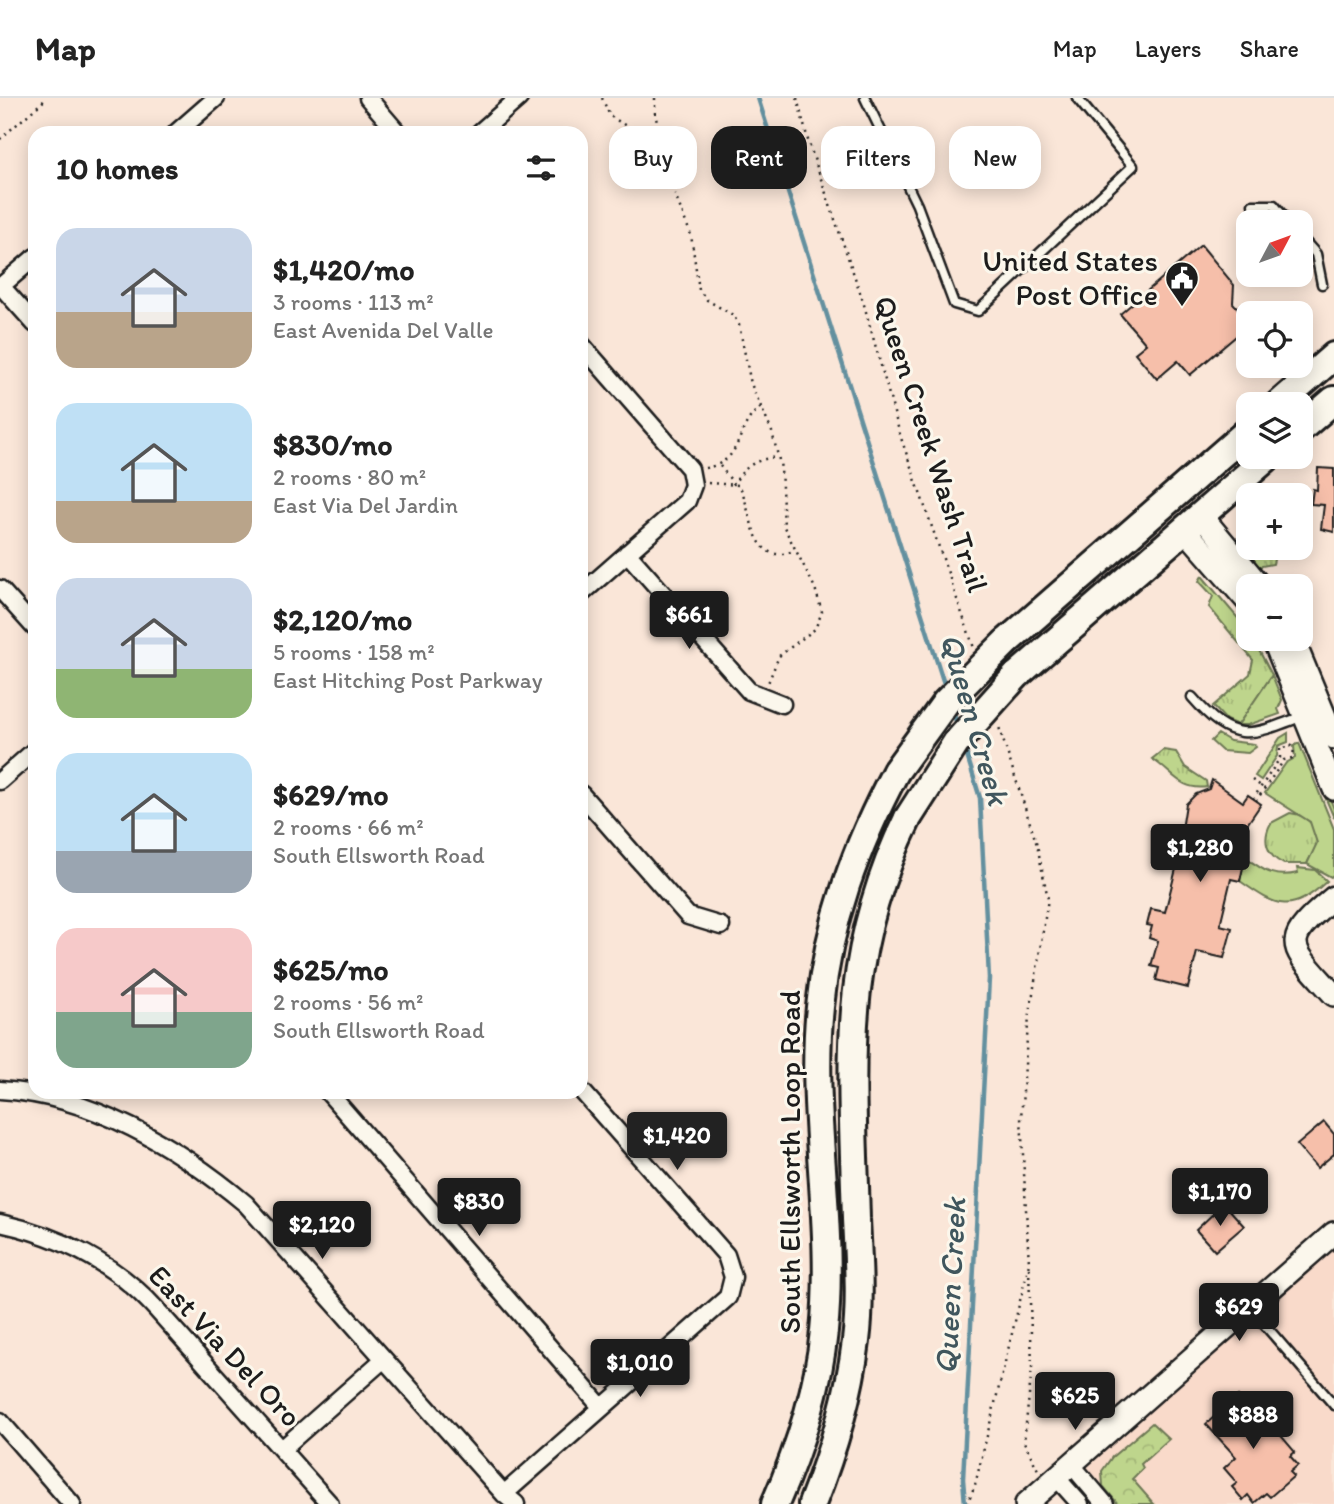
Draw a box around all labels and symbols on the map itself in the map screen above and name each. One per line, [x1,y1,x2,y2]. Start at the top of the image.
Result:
north arrow [1236,210,1312,287]
place label: United States Post Office [982,242,1158,313]
public building icon: United States Post Office [1163,259,1201,308]
street label: Queen Creek Wash Trail [866,291,997,597]
pin: $661 [648,592,730,651]
water label: Queen Creek [932,629,1018,810]
pin: $1,280 [1143,824,1257,884]
street label: South Ellsworth Loop Road [771,990,808,1334]
pin: $1,420 [620,1112,734,1172]
pin: $1,170 [1163,1168,1277,1228]
pin: $830 [438,1178,520,1238]
water label: Queen Creek [926,1195,974,1375]
pin: $2,120 [265,1202,379,1261]
street label: East Via Del Oro [141,1257,310,1434]
pin: $629 [1198,1284,1280,1343]
pin: $1,010 [583,1340,697,1399]
pin: $625 [1034,1372,1116,1432]
pin: $888 [1212,1392,1294,1451]

